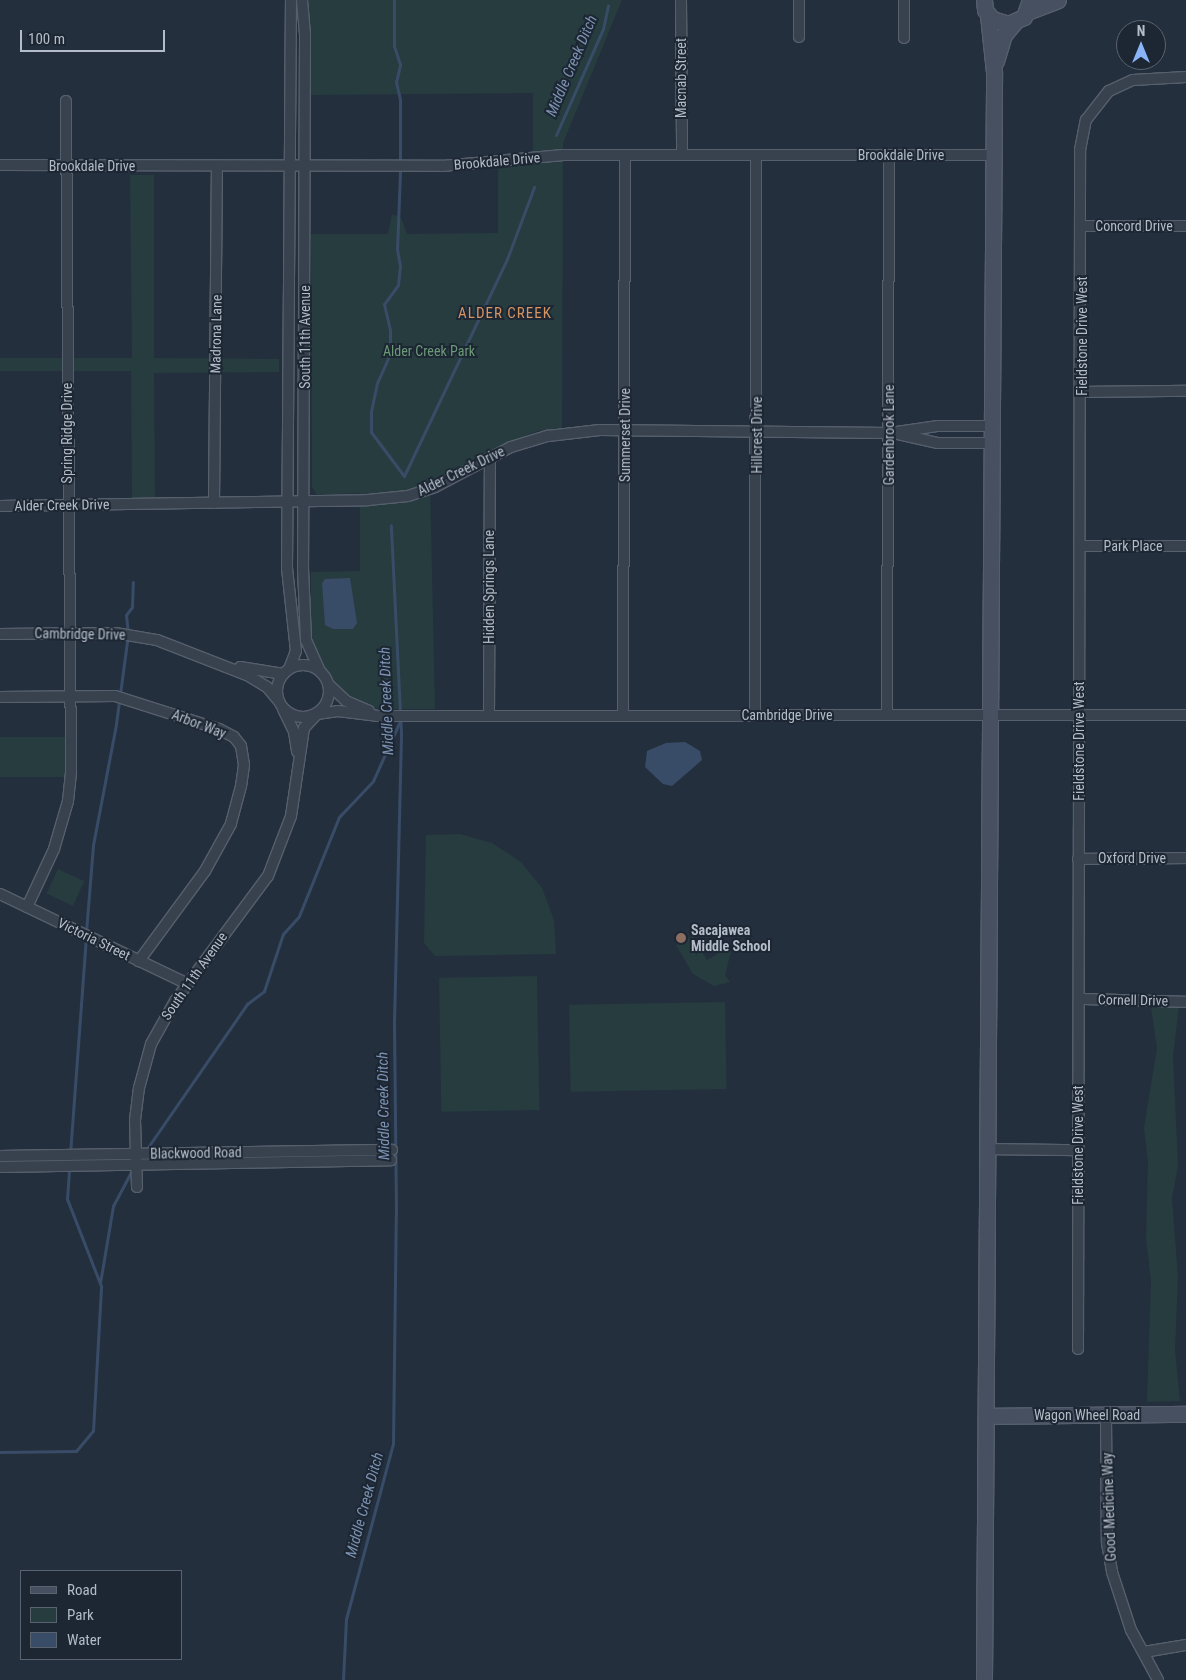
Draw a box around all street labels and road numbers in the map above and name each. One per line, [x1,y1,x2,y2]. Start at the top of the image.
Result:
street label: Macnab Street [673,38,689,118]
street label: Brookdale Drive [858,147,944,163]
street label: Brookdale Drive [453,149,541,173]
street label: Brookdale Drive [49,158,135,174]
street label: Concord Drive [1095,218,1173,234]
street label: Fieldstone Drive West [1074,276,1090,396]
street label: South 11th Avenue [297,285,313,389]
street label: Madrona Lane [207,294,225,374]
street label: Spring Ridge Drive [59,383,75,483]
street label: Gardenbrook Lane [881,385,897,485]
street label: Summerset Drive [617,388,633,482]
street label: Hillcrest Drive [749,396,765,474]
street label: Alder Creek Drive [415,443,507,499]
street label: Alder Creek Drive [14,496,110,514]
street label: Hidden Springs Lane [481,530,497,644]
street label: Park Place [1104,538,1162,554]
street label: Cambridge Drive [34,625,126,643]
street label: Fieldstone Drive West [1071,681,1087,801]
street label: Arbor Way [170,706,228,742]
street label: Cambridge Drive [741,707,833,723]
street label: Oxford Drive [1098,850,1166,866]
street label: Victoria Street [55,914,133,964]
street label: South 11th Avenue [157,929,231,1023]
street label: Cornell Drive [1098,991,1168,1009]
street label: Fieldstone Drive West [1070,1085,1086,1205]
street label: Blackwood Road [150,1144,242,1162]
street label: Wagon Wheel Road [1034,1407,1140,1423]
street label: Good Medicine Way [1099,1452,1119,1562]

